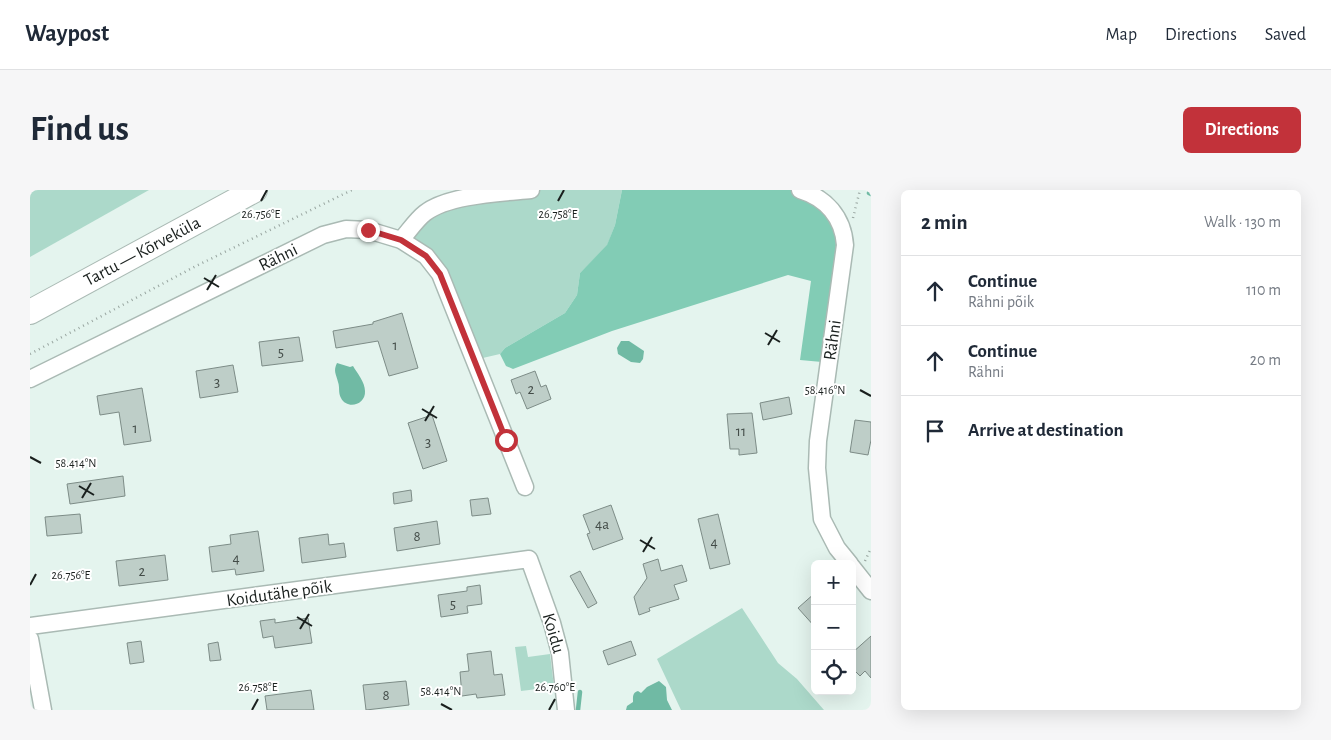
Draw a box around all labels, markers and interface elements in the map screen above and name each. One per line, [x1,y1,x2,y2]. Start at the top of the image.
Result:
text: Waypost [25,22,109,46]
text: Map [1106,26,1137,44]
text: Directions [1165,26,1237,44]
text: Saved [1265,26,1306,44]
button: Directions [1183,107,1301,153]
text: Find us [30,112,129,147]
text: 26.756°E [242,208,281,220]
text: 26.758°E [539,208,578,220]
text: 2 min [921,212,968,233]
street label: Tartu — Kõrveküla [81,214,204,290]
text: Walk · 130 m [1204,214,1281,230]
route end [357,219,380,242]
street label: Rähni [256,241,301,275]
text: Continue [968,272,1037,291]
icon: ahead [921,277,949,305]
text: 110 m [1246,282,1281,298]
text: Rähni põik [968,294,1034,310]
street label: Rähni [821,319,845,362]
house number: 1 [392,338,398,353]
text: Continue [968,342,1037,361]
house number: 5 [278,345,284,360]
icon: ahead [921,347,949,375]
text: 20 m [1250,352,1281,368]
text: Rähni [968,364,1004,380]
house number: 3 [214,375,220,390]
house number: 2 [528,382,535,397]
text: 58.416°N [805,384,845,396]
icon: arrive [921,417,949,445]
house number: 1 [132,421,138,436]
text: Arrive at destination [968,421,1124,440]
house number: 11 [736,424,746,439]
route start [495,429,518,452]
house number: 3 [425,435,431,450]
text: 58.414°N [56,457,96,469]
house number: 4a [595,517,609,532]
house number: 8 [413,529,421,544]
house number: 4 [710,535,718,550]
house number: 4 [232,551,240,566]
map controls [811,560,856,695]
button: + [811,560,856,605]
house number: 2 [139,564,146,579]
text: 26.756°E [52,569,91,581]
street label: Koidutähe põik [225,578,334,610]
house number: 5 [450,597,456,612]
button: − [811,605,856,650]
street label: Koidu [539,611,567,656]
button: locate [811,650,856,695]
text: 26.758°E [239,681,278,693]
text: 26.760°E [535,681,575,693]
text: 58.414°N [421,685,461,697]
house number: 8 [382,688,390,703]

